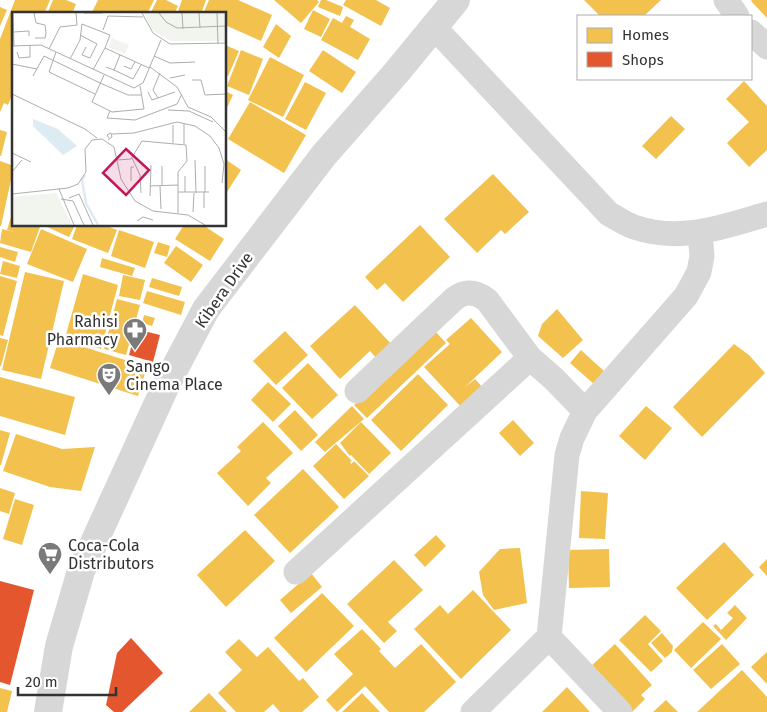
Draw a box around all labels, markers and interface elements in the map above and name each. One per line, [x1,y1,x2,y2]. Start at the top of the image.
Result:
inset map [12,12,226,226]
legend [577,15,752,80]
text: Homes [622,26,669,44]
text: Shops [622,51,664,69]
street label: Kibera Drive [191,248,257,332]
place label: Rahisi Pharmacy [47,312,118,349]
pharmacy icon: Rahisi Pharmacy [122,317,148,351]
place label: Sango Cinema Place [126,357,223,394]
theatre icon: Sango Cinema Place [96,362,122,396]
place label: Coca-Cola Distributors [68,536,154,573]
supermarket icon: Coca-Cola Distributors [37,541,63,575]
scale bar [18,664,115,696]
text: 20 m [25,673,58,691]

